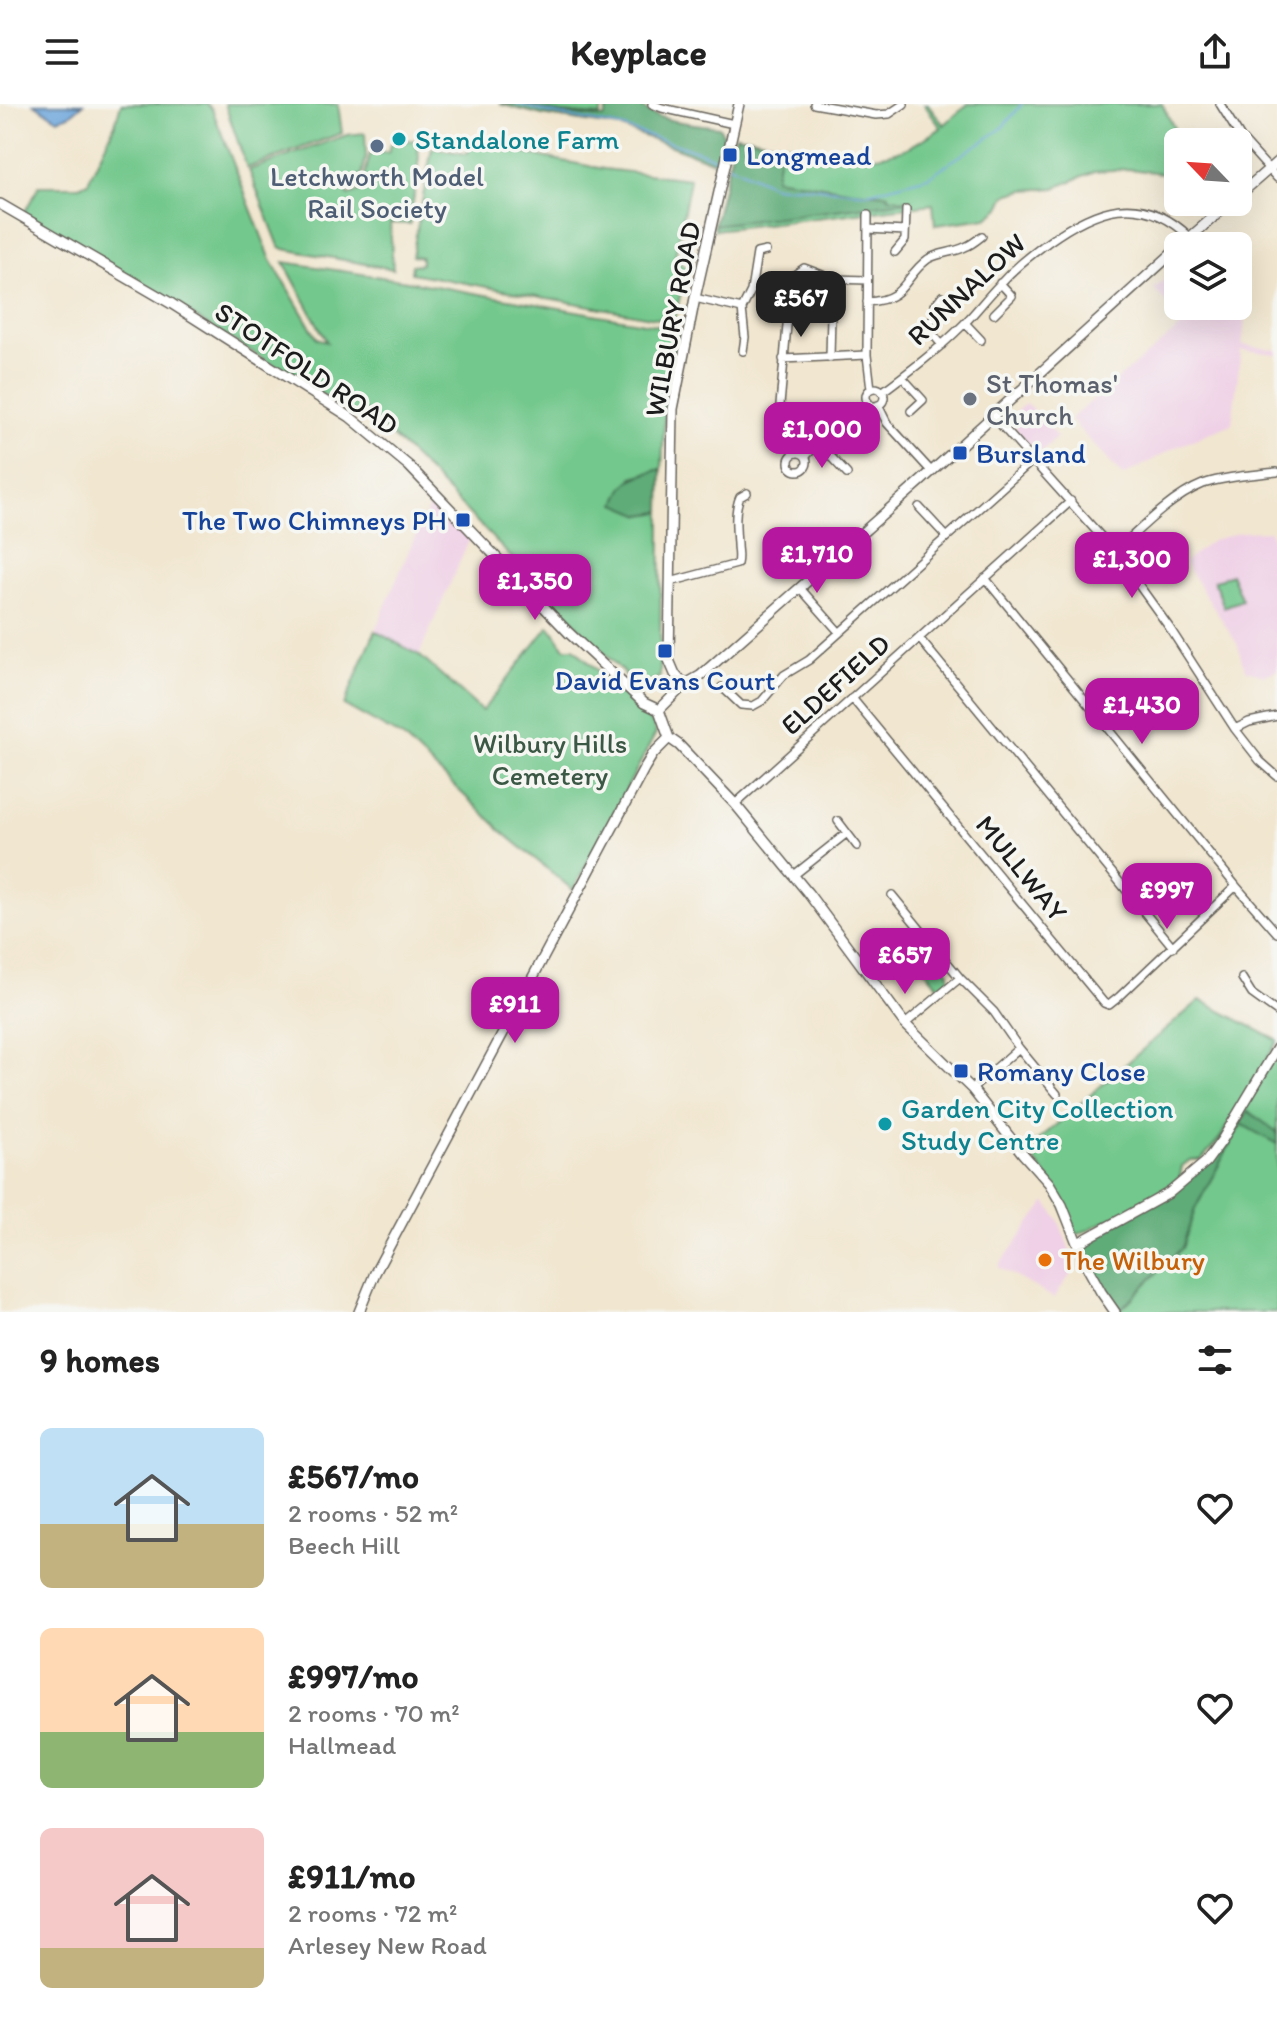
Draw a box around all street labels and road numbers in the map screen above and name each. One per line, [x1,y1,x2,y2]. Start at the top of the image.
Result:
street label: WILBURY ROAD [636,218,708,420]
street label: RUNNALOW [900,226,1032,352]
street label: STOTFOLD ROAD [209,294,405,442]
street label: ELDEFIELD [773,626,897,742]
street label: MULLWAY [969,808,1075,928]

